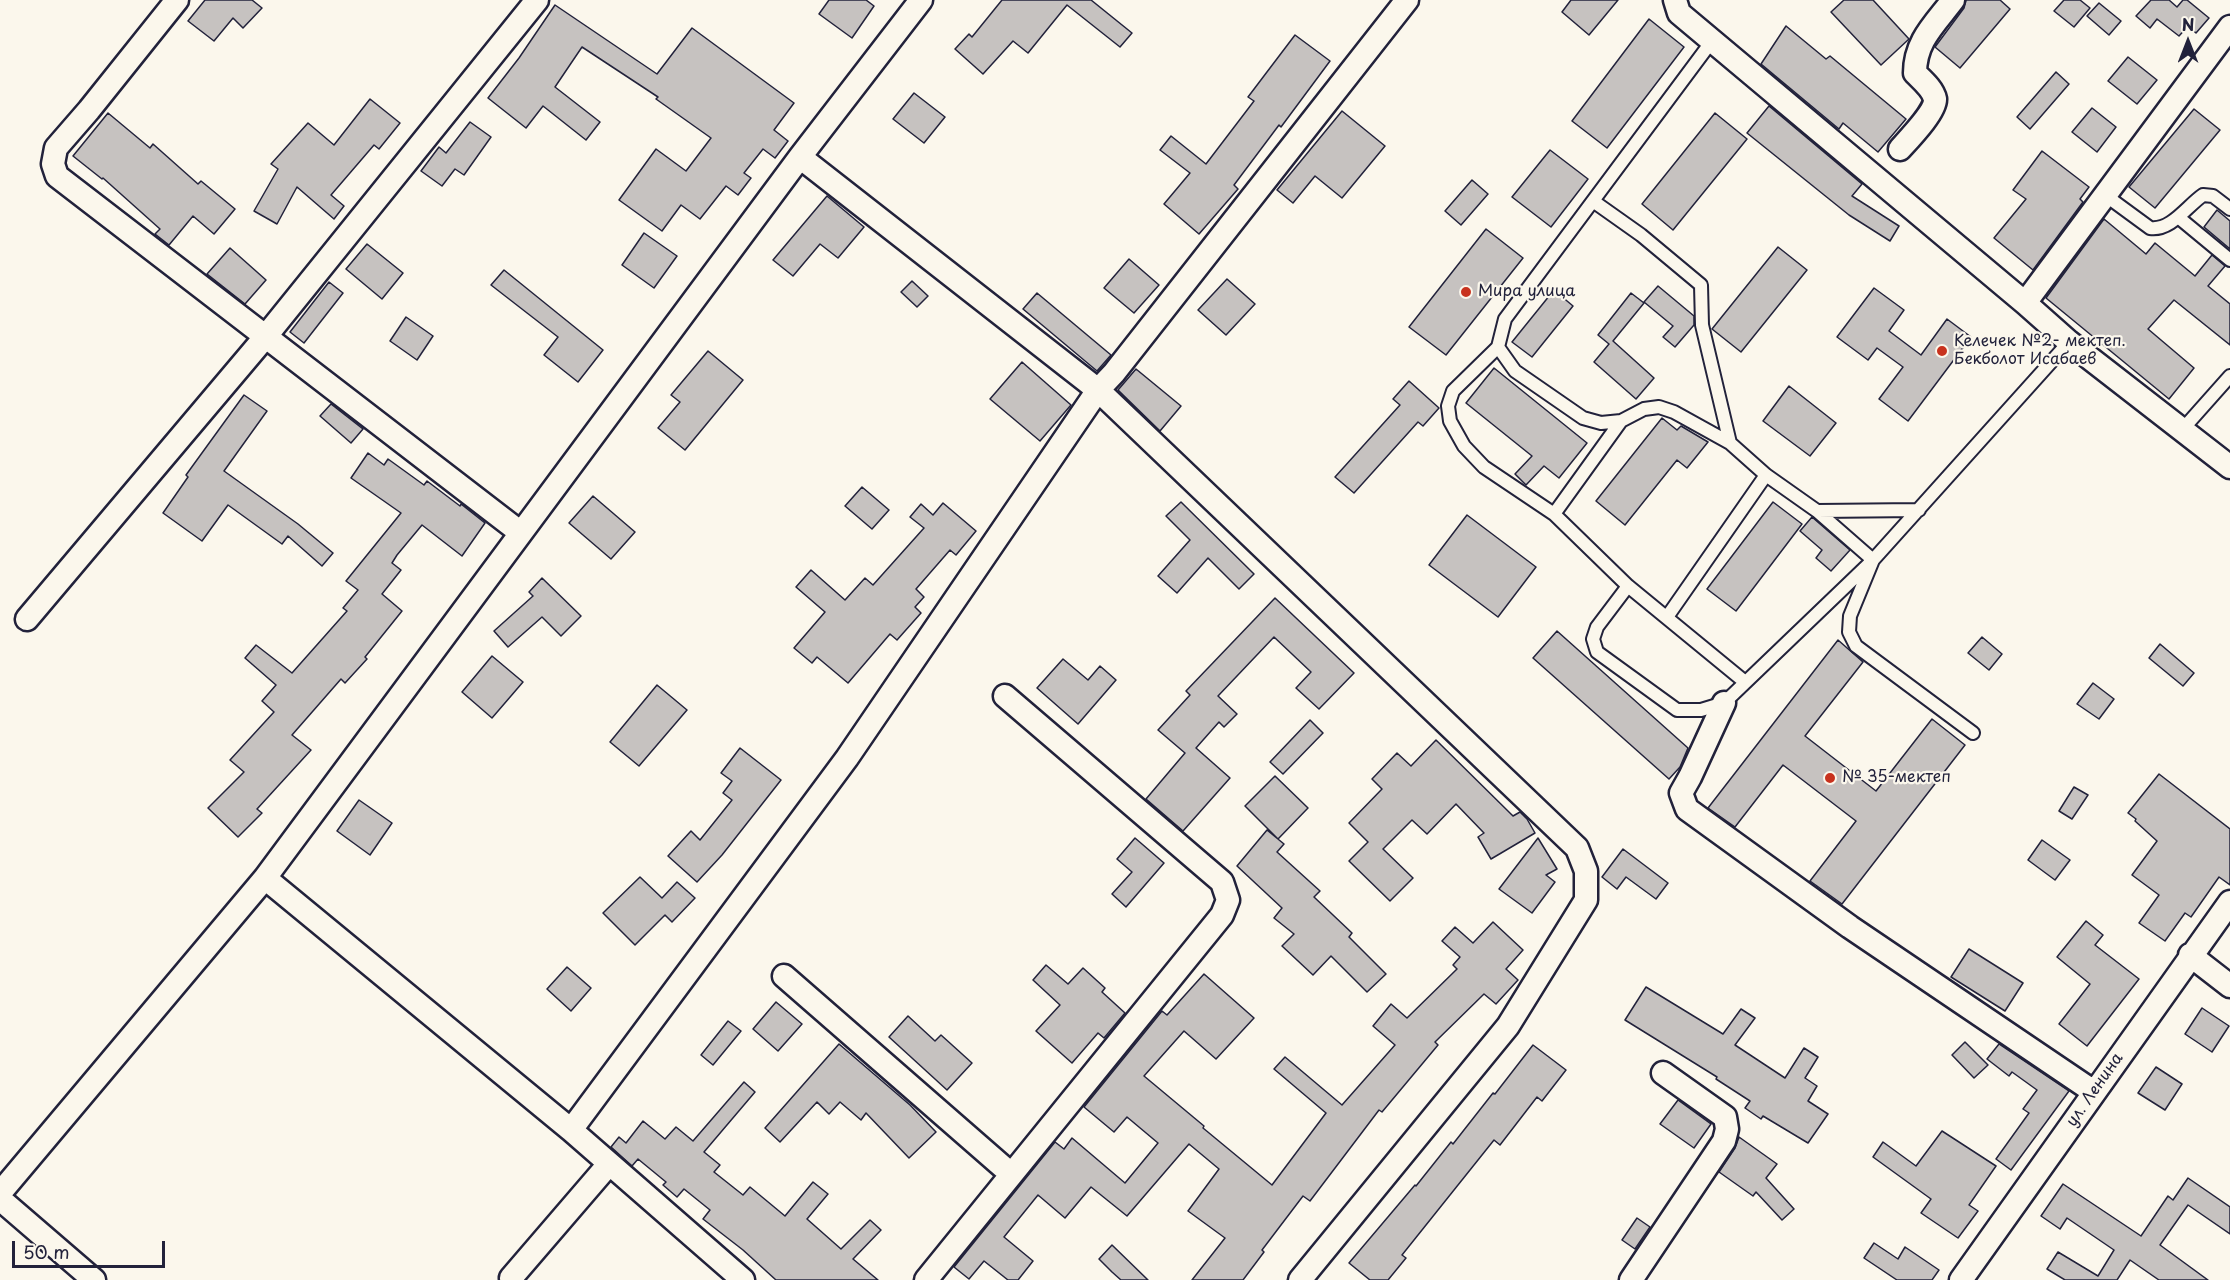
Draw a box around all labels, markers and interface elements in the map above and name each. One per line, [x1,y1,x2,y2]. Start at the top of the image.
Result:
north arrow [2158,12,2218,72]
text: N [2182,12,2194,36]
place label: Мира улица [1478,282,1575,302]
marker: Мира улица [1459,285,1473,299]
place label: Келечек №2- мектеп. Бекболот Исабаев [1954,332,2126,370]
marker: Келечек №2- мектеп. Бекболот Исабаев [1935,344,1949,358]
place label: № 35-мектеп [1842,768,1951,788]
marker: № 35-мектеп [1823,771,1837,785]
street label: ул. Ленина [2063,1049,2127,1131]
scale bar [15,1229,168,1267]
text: 50 m [23,1238,70,1265]

